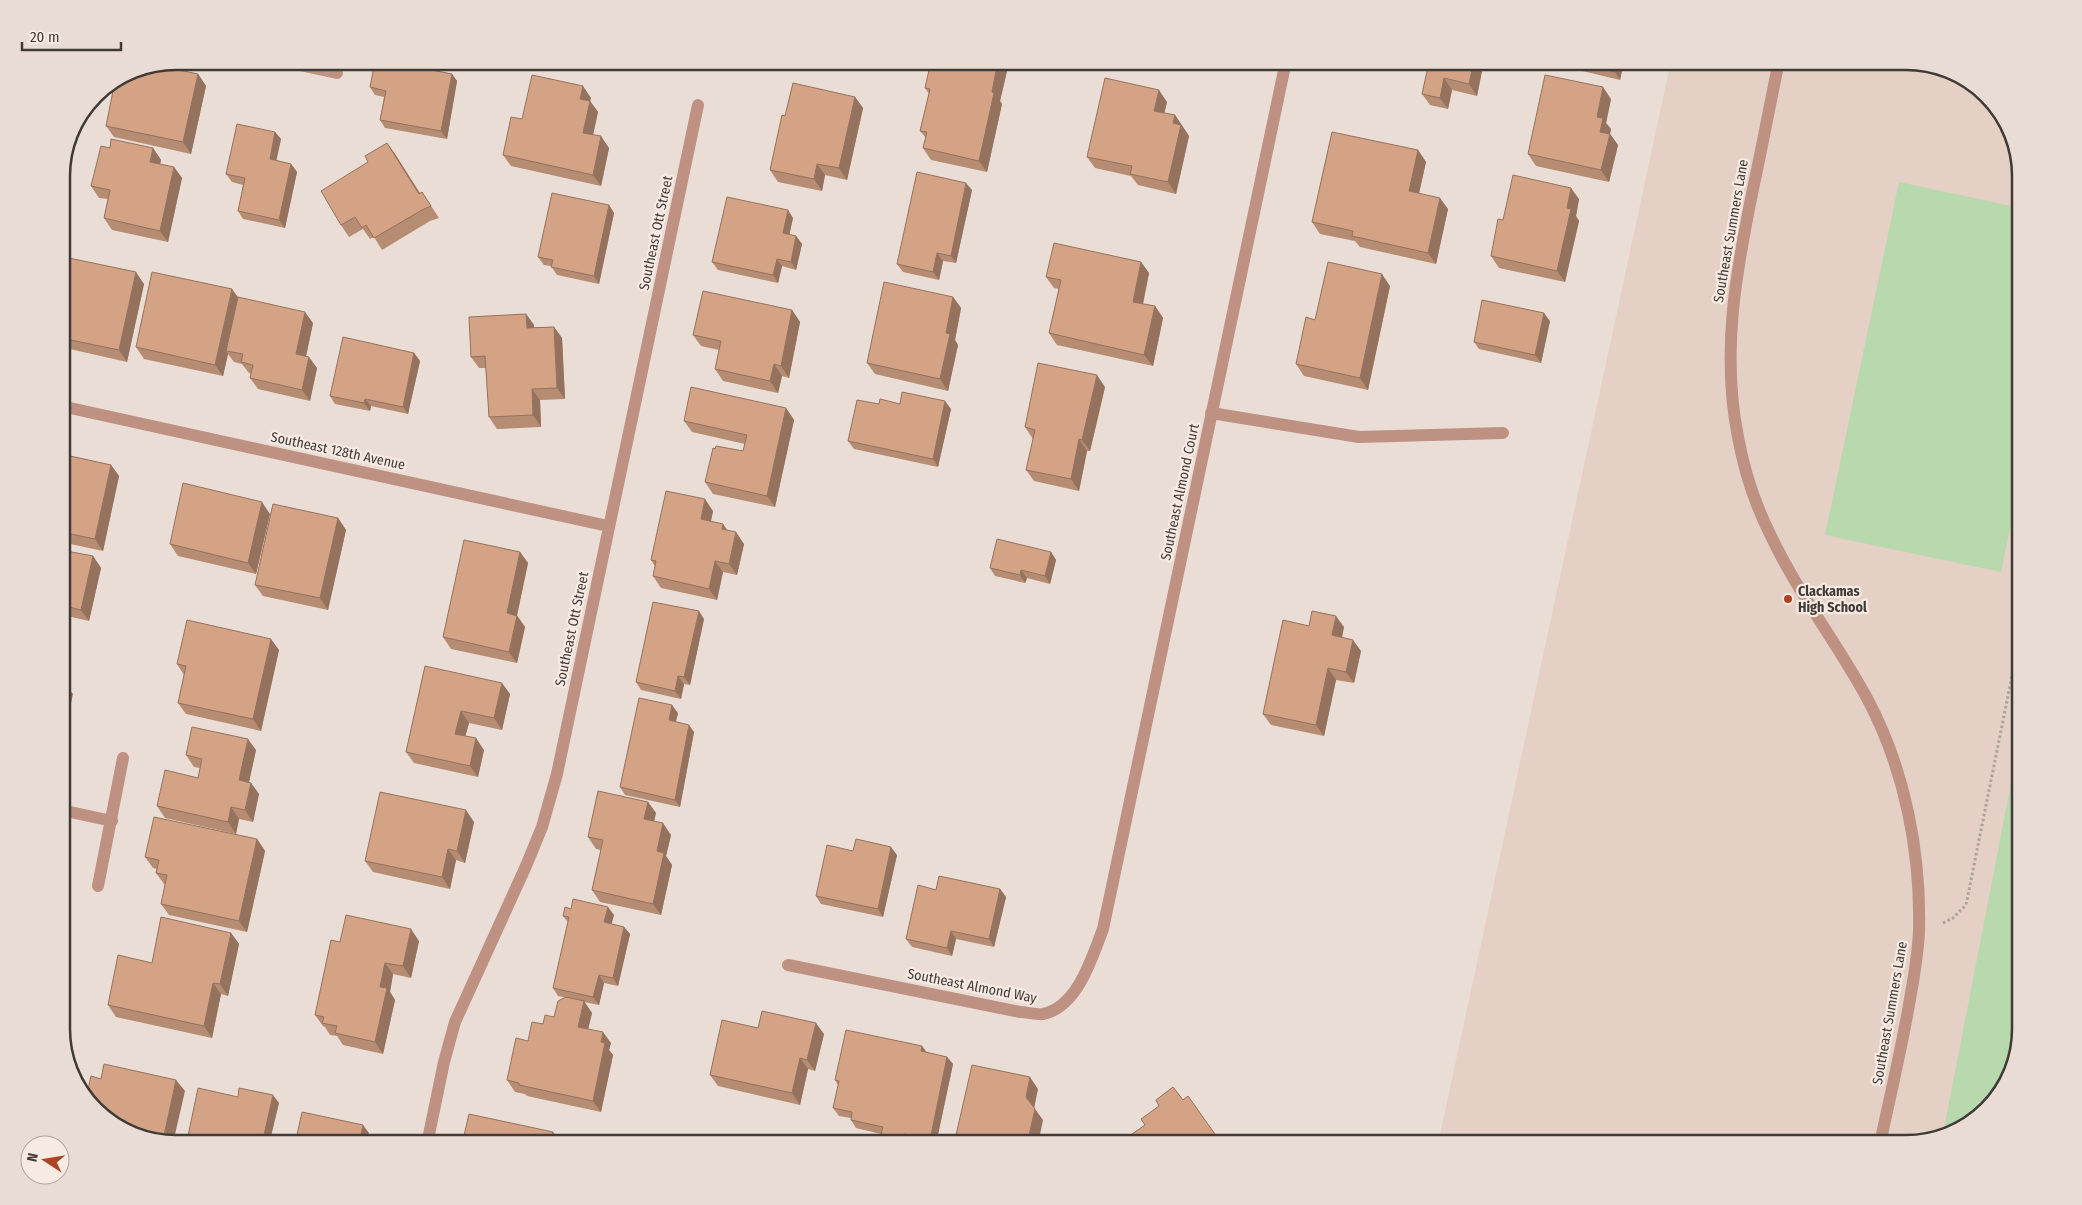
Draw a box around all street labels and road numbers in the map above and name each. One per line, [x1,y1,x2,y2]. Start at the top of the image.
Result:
street label: Southeast Summers Lane [1710,158,1752,304]
street label: Southeast Ott Street [636,174,677,292]
street label: Southeast Almond Court [1157,422,1203,562]
street label: Southeast 128th Avenue [269,428,407,474]
street label: Southeast Ott Street [552,570,593,688]
street label: Southeast Summers Lane [1869,940,1911,1086]
street label: Southeast Almond Way [906,965,1039,1007]

